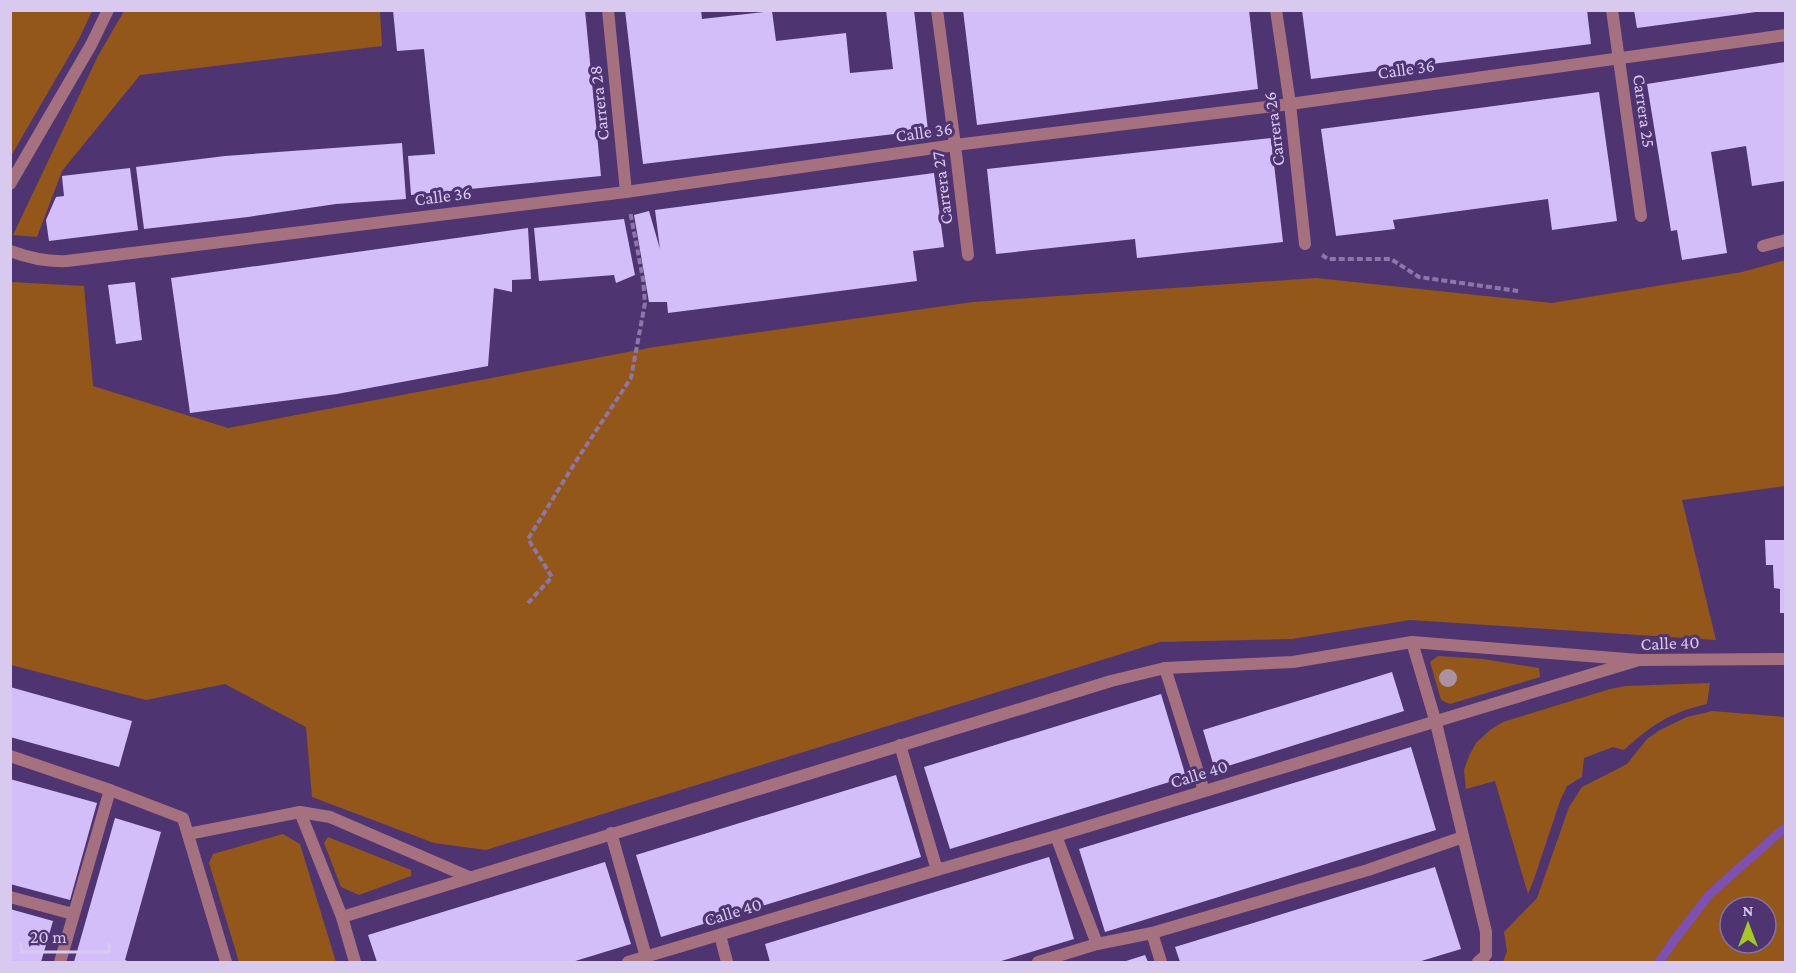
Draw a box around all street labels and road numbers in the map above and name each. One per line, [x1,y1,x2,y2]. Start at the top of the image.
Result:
street label: Calle 36 [1376,55,1436,83]
street label: Carrera 28 [585,65,613,141]
street label: Carrera 25 [1629,73,1659,149]
street label: Carrera 26 [1260,91,1288,167]
street label: Calle 36 [894,118,954,146]
street label: Carrera 27 [928,150,956,226]
street label: Calle 36 [413,183,473,209]
street label: Calle 40 [1640,632,1700,654]
street label: Calle 40 [1168,756,1230,792]
street label: Calle 40 [702,894,764,930]

